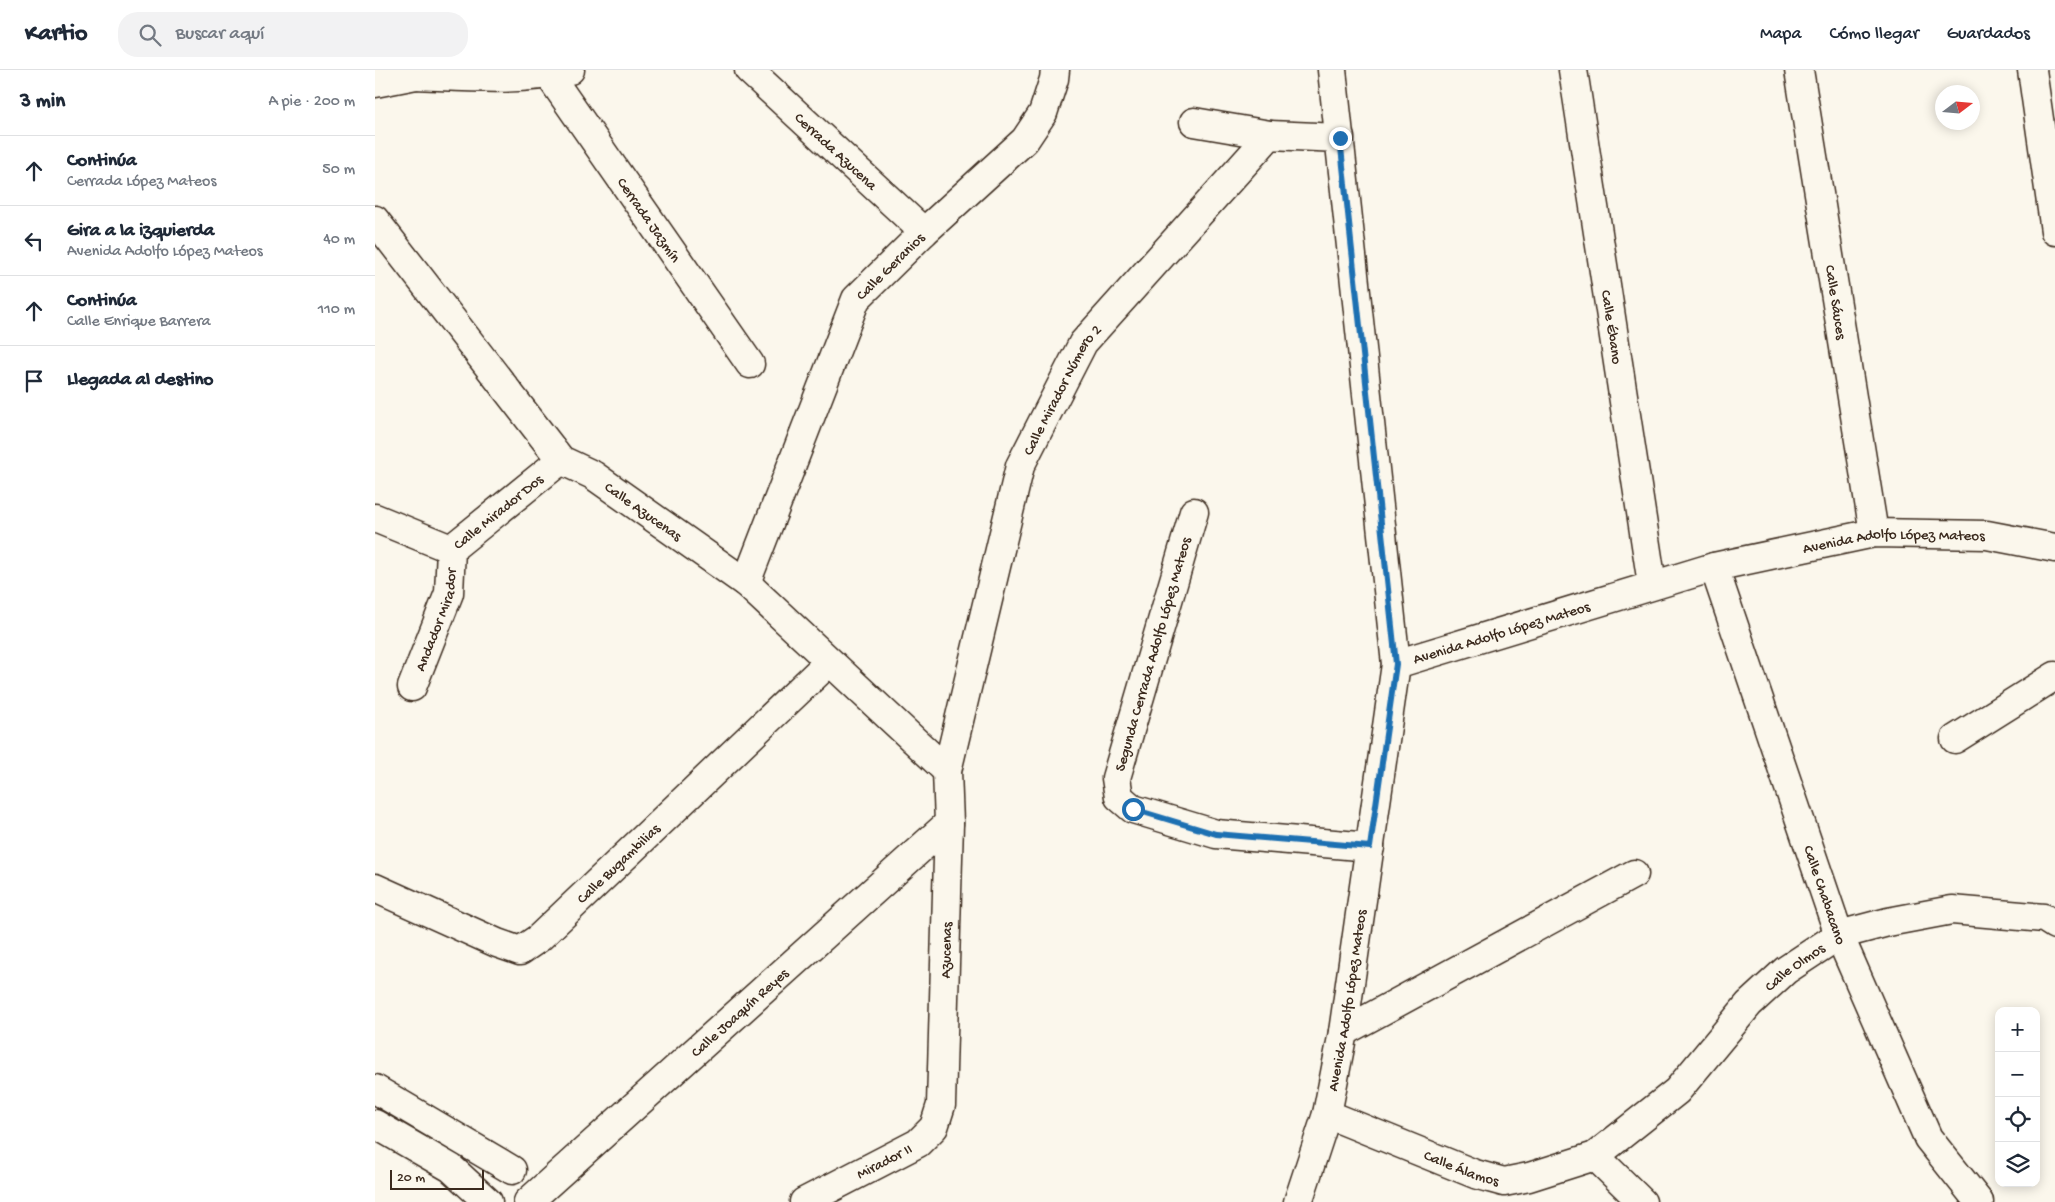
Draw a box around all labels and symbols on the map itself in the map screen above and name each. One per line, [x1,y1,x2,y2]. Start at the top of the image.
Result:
north arrow [1935,85,1980,130]
street label: Cerrada Azucena [790,110,881,196]
route end [1329,127,1352,150]
street label: Cerrada Jazmín [612,175,684,267]
street label: Calle Geranios [853,229,930,305]
street label: Calle Sáuces [1820,264,1850,341]
street label: Calle Ébano [1596,289,1625,366]
street label: Calle Mirador Número 2 [1020,322,1106,459]
street label: Calle Mirador Dos [450,471,548,555]
street label: Calle Azucenas [600,479,685,546]
street label: Avenida Adolfo López Mateos [1801,526,1985,559]
street label: Segunda Cerrada Adolfo López Mateos [1112,535,1196,774]
street label: Andador Mirador [412,566,461,674]
street label: Avenida Adolfo López Mateos [1411,598,1593,669]
route start [1122,798,1145,821]
street label: Calle Bugambilias [574,820,665,908]
street label: Calle Chabacano [1798,843,1849,948]
street label: Avenida Adolfo López Mateos [1325,908,1372,1093]
street label: Azucenas [938,921,957,979]
street label: Calle Olmos [1762,940,1829,996]
street label: Calle Joaquín Reyes [688,965,793,1062]
street label: Mirador II [854,1141,916,1184]
street label: Calle Álamos [1421,1147,1501,1191]
scale bar [390,1167,484,1190]

